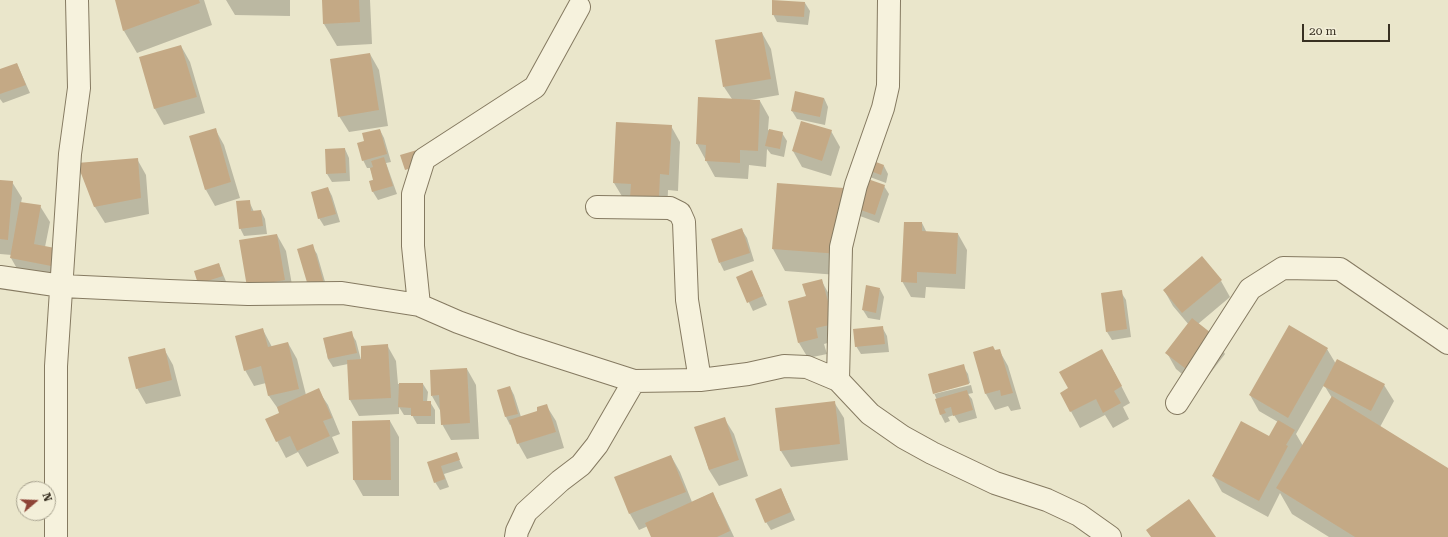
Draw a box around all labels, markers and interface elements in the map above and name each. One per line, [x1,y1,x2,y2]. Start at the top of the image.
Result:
scale bar [1304,16,1392,42]
text: 20 m [1309,24,1336,38]
north arrow [16,481,56,521]
text: N [39,491,54,503]

